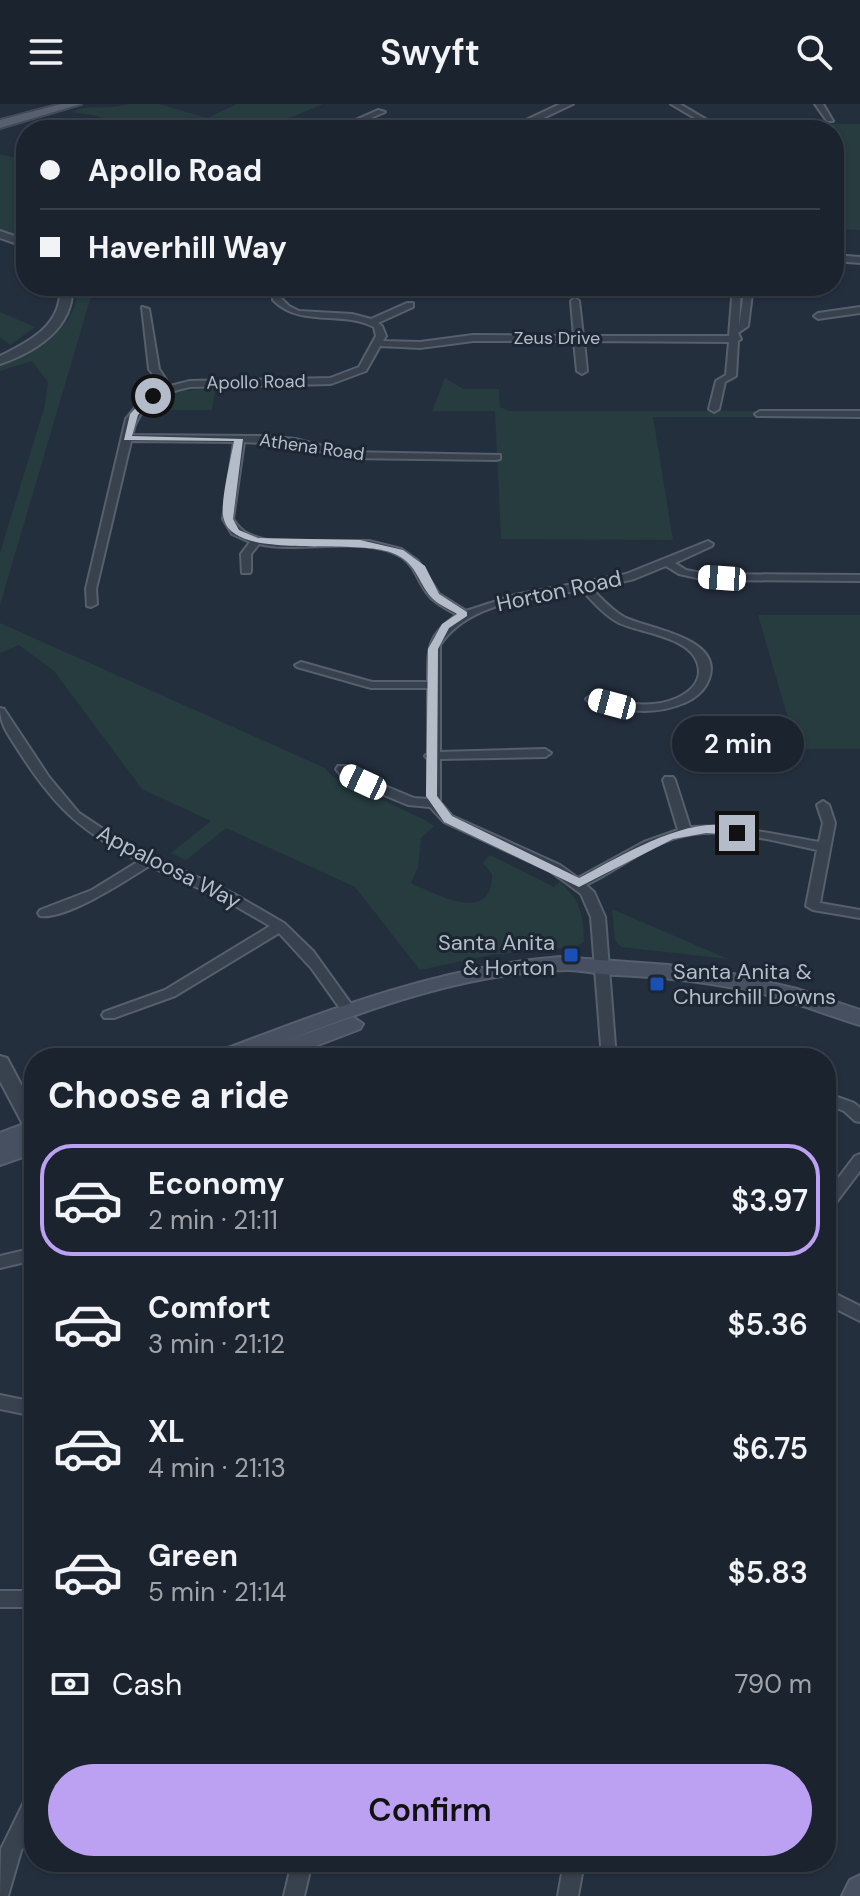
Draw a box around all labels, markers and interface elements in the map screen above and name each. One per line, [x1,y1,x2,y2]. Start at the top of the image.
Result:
text: Swyft [380,29,480,76]
icon: menu [24,30,68,74]
icon: search [792,30,836,74]
text: Apollo Road [88,151,262,190]
text: Haverhill Way [88,228,287,267]
street label: Zeus Drive [514,326,600,350]
street label: Apollo Road [206,369,306,395]
route start [135,378,171,414]
street label: Athena Road [258,428,366,466]
street label: Horton Road [494,564,624,618]
car [697,564,747,592]
car [586,686,638,722]
callout: 2 min [671,717,803,773]
text: 2 min [704,727,772,761]
car [336,761,390,803]
route end [719,815,755,851]
street label: Appaloosa Way [92,818,246,916]
place label: Santa Anita & Horton [438,928,555,982]
marker: Santa Anita & Horton [562,946,580,964]
place label: Santa Anita & Churchill Downs [673,957,836,1011]
marker: Santa Anita & Churchill Downs [648,975,666,993]
text: Choose a ride [48,1072,289,1119]
icon: car [52,1164,124,1236]
text: Economy [148,1164,285,1203]
text: $3.97 [731,1181,808,1220]
text: 2 min · 21:11 [148,1203,278,1237]
icon: car [52,1288,124,1360]
text: Comfort [148,1288,271,1327]
text: $5.36 [728,1305,808,1344]
text: 3 min · 21:12 [148,1327,285,1361]
icon: car [52,1412,124,1484]
text: XL [148,1412,185,1451]
text: $6.75 [732,1429,808,1468]
text: 4 min · 21:13 [148,1451,286,1485]
icon: car [52,1536,124,1608]
text: Green [148,1536,238,1575]
text: $5.83 [728,1553,808,1592]
text: 5 min · 21:14 [148,1575,286,1609]
icon: cash [48,1662,92,1706]
text: Cash [112,1665,182,1704]
text: 790 m [735,1667,812,1701]
button: Confirm [48,1764,812,1856]

